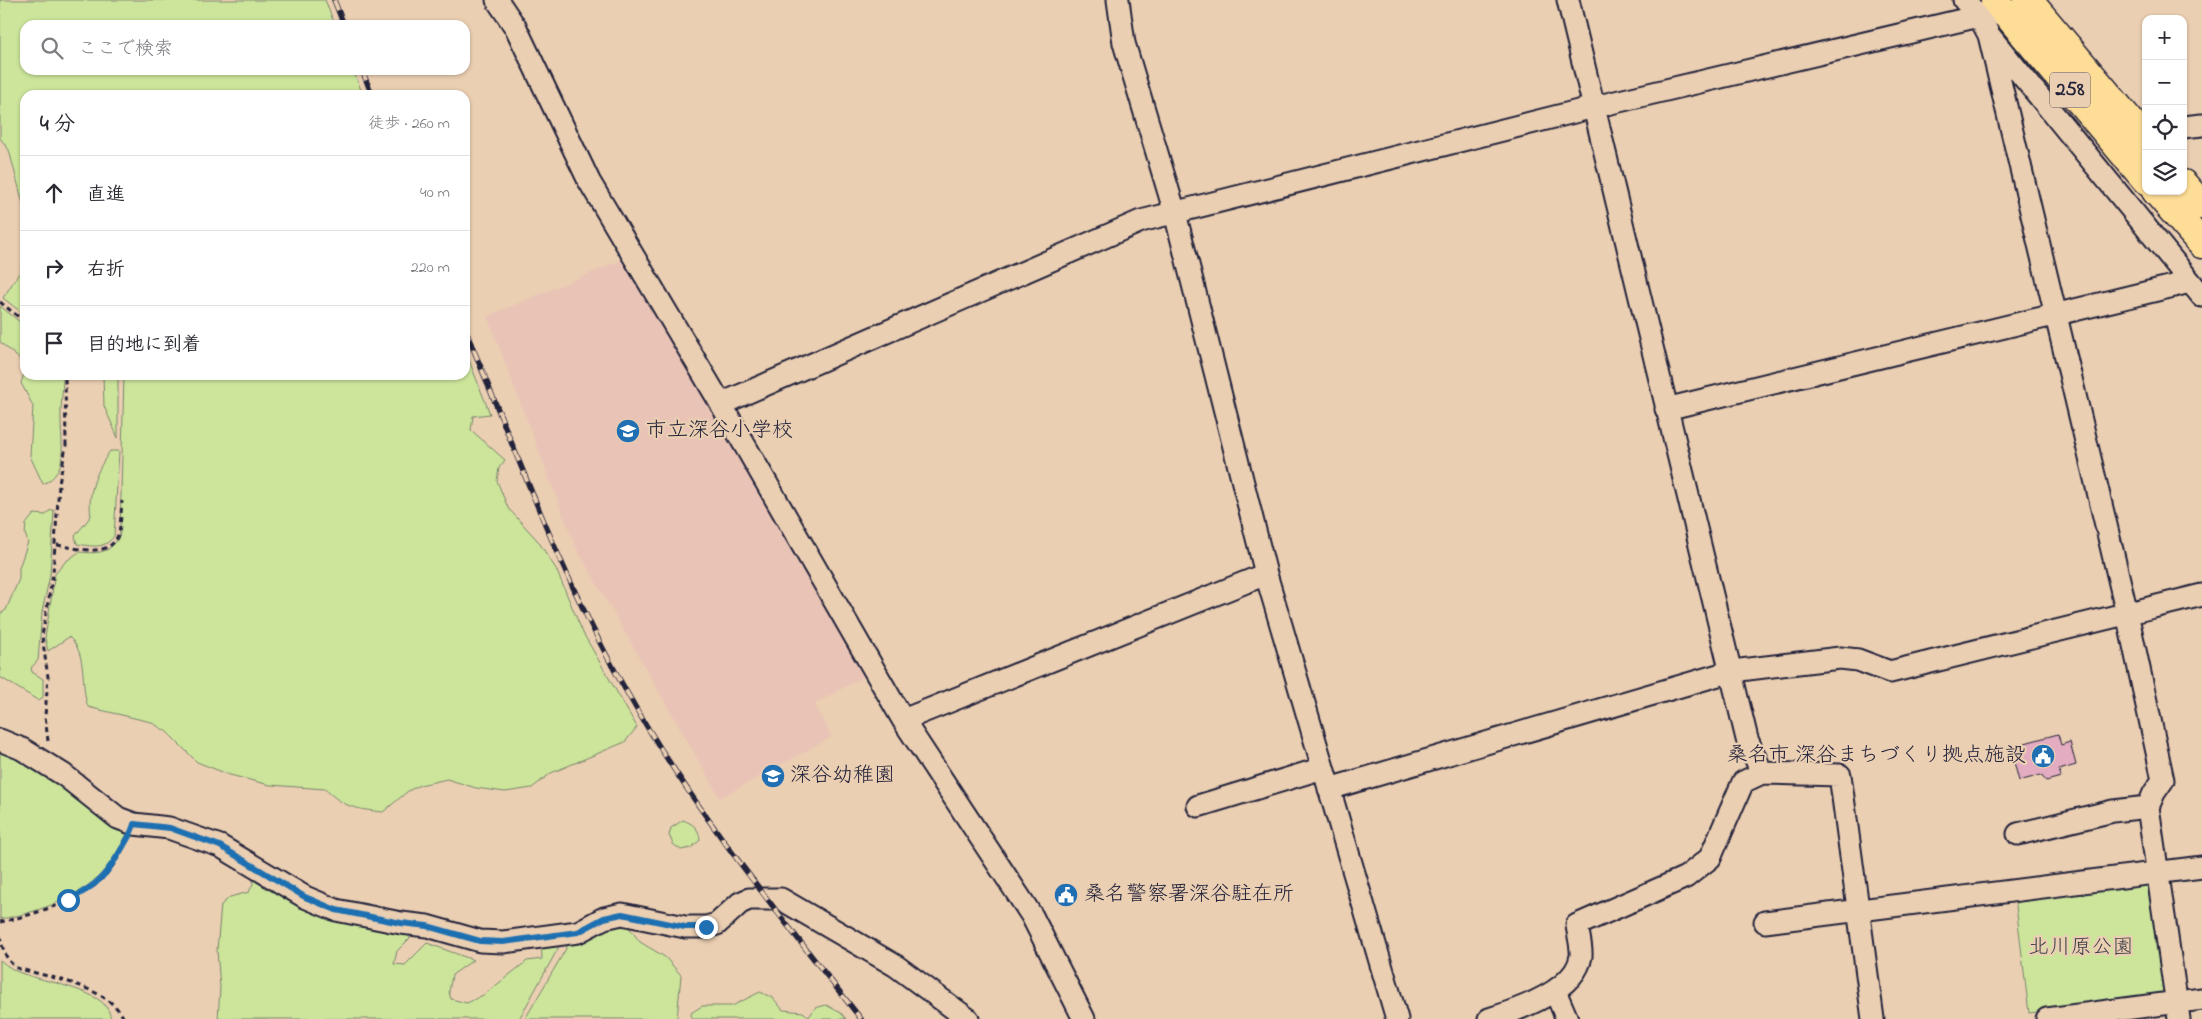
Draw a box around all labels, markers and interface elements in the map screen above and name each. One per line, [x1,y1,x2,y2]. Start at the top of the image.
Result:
map controls [2142,15,2187,195]
button: + [2142,15,2187,60]
search box [20,20,470,75]
icon: search [38,34,66,62]
text: ここで検索 [78,36,173,63]
button: − [2142,60,2187,105]
road number: 258 [2050,72,2090,108]
button: locate [2142,105,2187,150]
text: 4 分 [40,110,75,140]
text: 徒歩 · 260 m [368,112,450,136]
button: layers [2142,150,2187,195]
icon: ahead [40,179,68,207]
text: 40 m [420,181,450,205]
text: 直進 [87,182,125,209]
icon: right [40,254,68,282]
text: 220 m [411,256,450,280]
text: 右折 [87,257,125,284]
icon: arrive [40,329,68,357]
text: 目的地に到着 [87,332,201,359]
place label: 市立深谷小学校 [646,416,793,446]
school or university icon: 市立深谷小学校 [615,418,641,444]
place label: 桑名市 深谷まちづくり拠点施設 [1727,741,2026,771]
public building icon: 桑名市 深谷まちづくり拠点施設 [2030,743,2056,769]
place label: 深谷幼稚園 [790,761,895,791]
school or university icon: 深谷幼稚園 [760,763,786,789]
place label: 桑名警察署深谷駐在所 [1084,880,1294,910]
public building icon: 桑名警察署深谷駐在所 [1053,882,1079,908]
route start [57,889,80,912]
route end [695,916,718,939]
park label: 北川原公園 [2029,933,2134,963]

